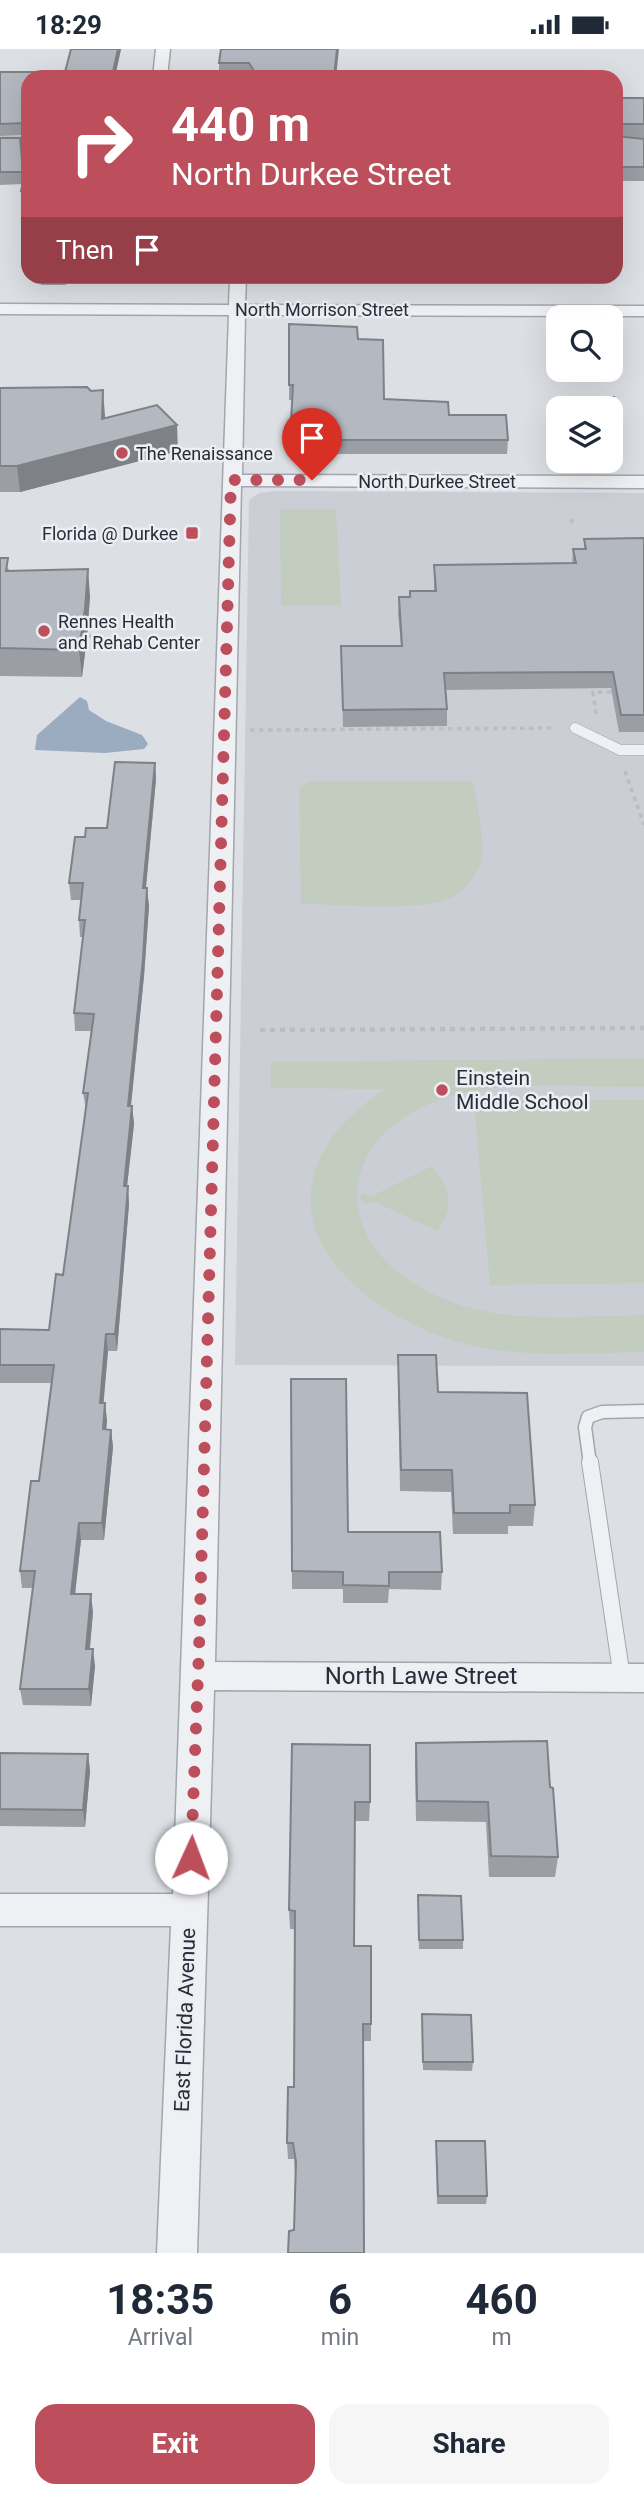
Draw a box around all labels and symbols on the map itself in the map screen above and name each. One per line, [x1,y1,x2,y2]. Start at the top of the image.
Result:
street label: North Morrison Street [235,299,409,320]
pin [282,408,342,480]
place label: The Renaissance [136,443,273,464]
marker: The Renaissance [114,445,130,461]
street label: North Durkee Street [358,471,516,492]
place label: Florida @ Durkee [42,523,178,544]
marker: Florida @ Durkee [184,525,200,541]
place label: Rennes Health and Rehab Center [58,611,200,653]
marker: Rennes Health and Rehab Center [36,623,52,639]
place label: Einstein Middle School [456,1066,589,1114]
marker: Einstein Middle School [434,1082,450,1098]
street label: North Lawe Street [325,1662,517,1690]
position arrow [154,1821,228,1895]
street label: East Florida Avenue [170,1927,200,2113]

